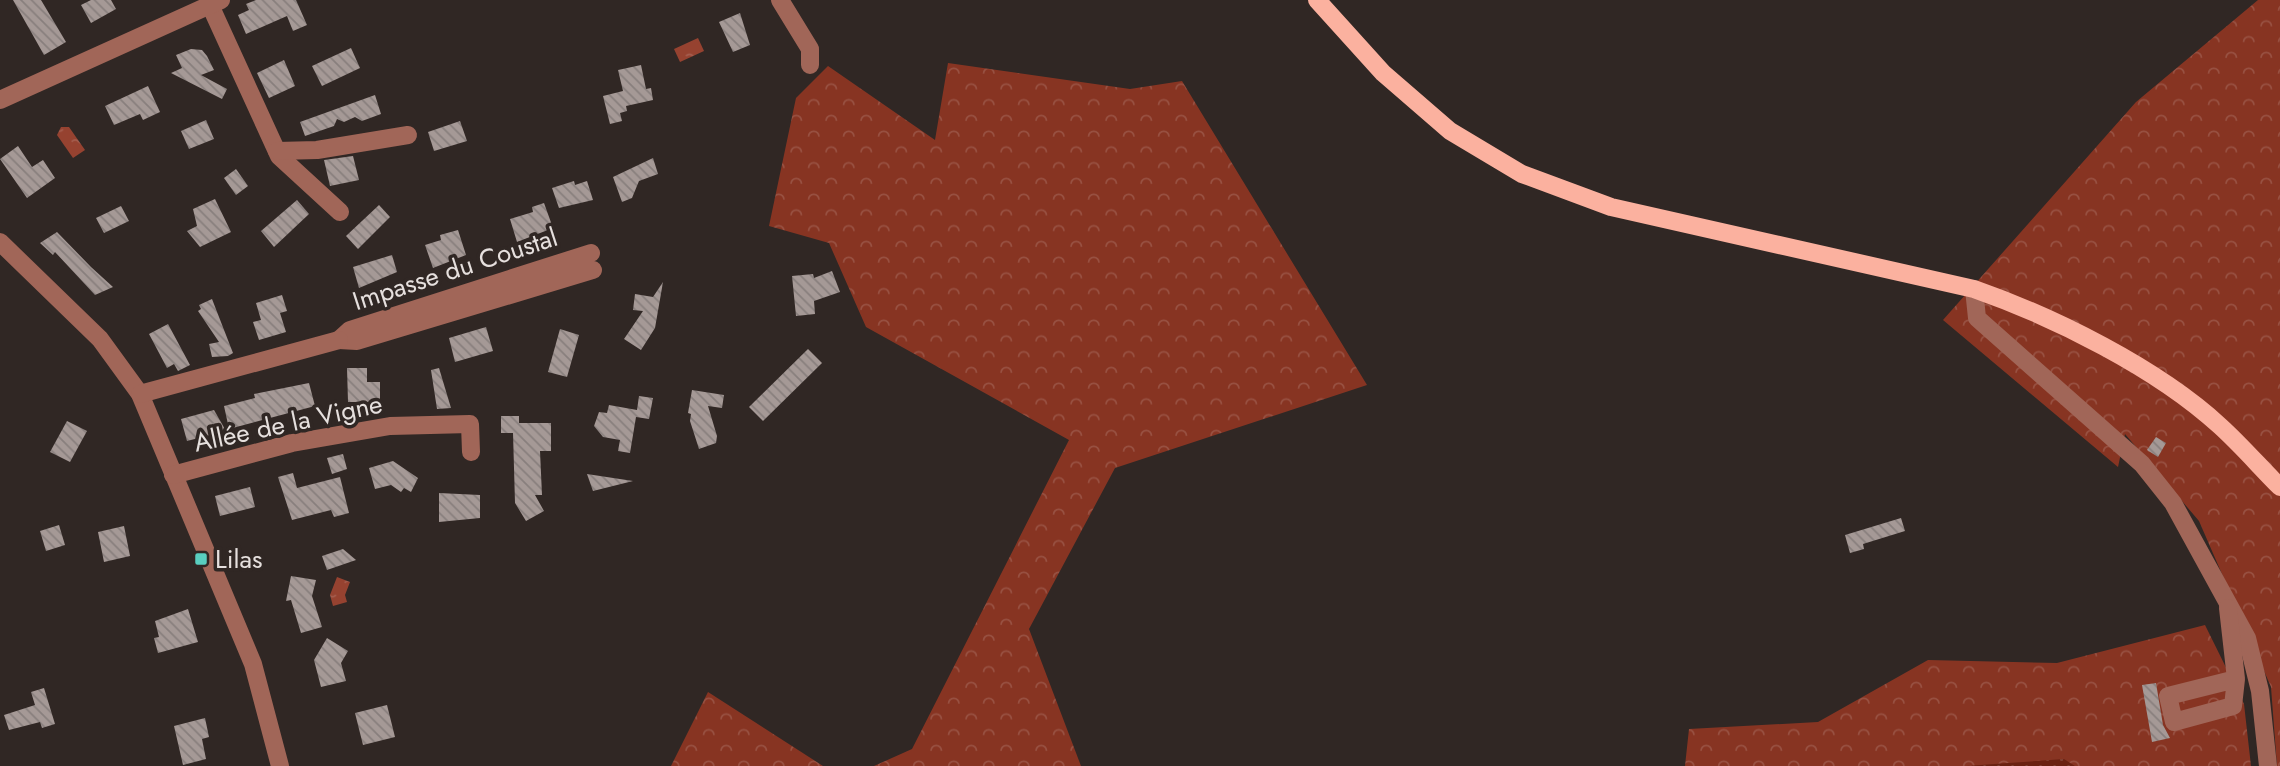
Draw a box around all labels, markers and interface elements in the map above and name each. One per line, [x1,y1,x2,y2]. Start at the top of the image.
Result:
street label: Impasse du Coustal [348,218,562,320]
street label: Allée de la Vigne [190,384,386,462]
place label: Lilas [215,540,262,578]
marker: Lilas [193,551,209,567]

